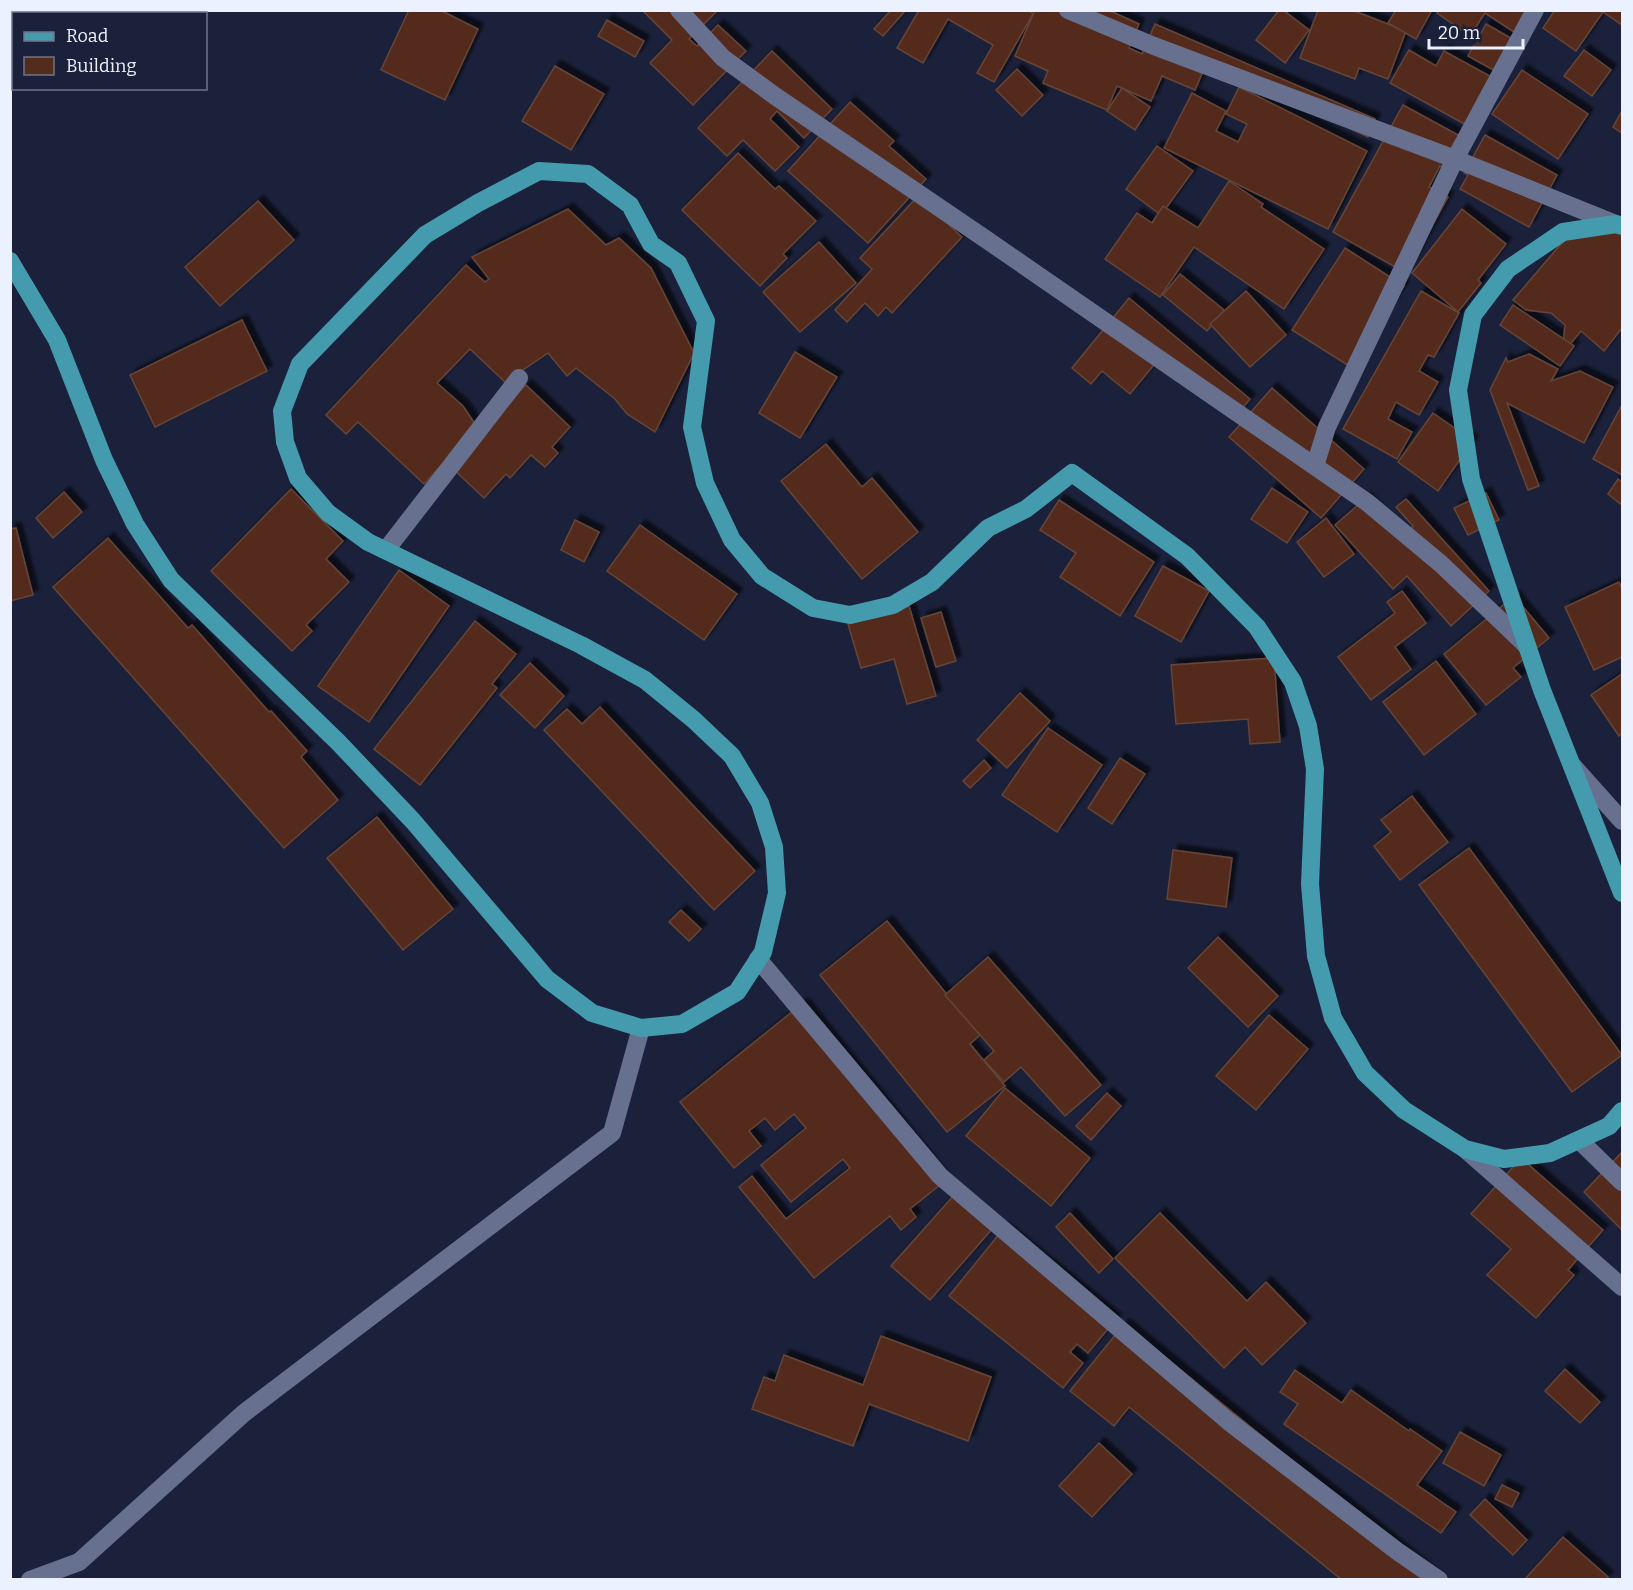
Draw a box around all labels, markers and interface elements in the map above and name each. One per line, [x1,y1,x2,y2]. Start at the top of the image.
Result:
legend [12,12,207,90]
scale bar [1429,12,1524,50]
text: 20 m [1438,22,1480,44]
text: Road [66,25,109,47]
text: Building [66,55,137,77]

